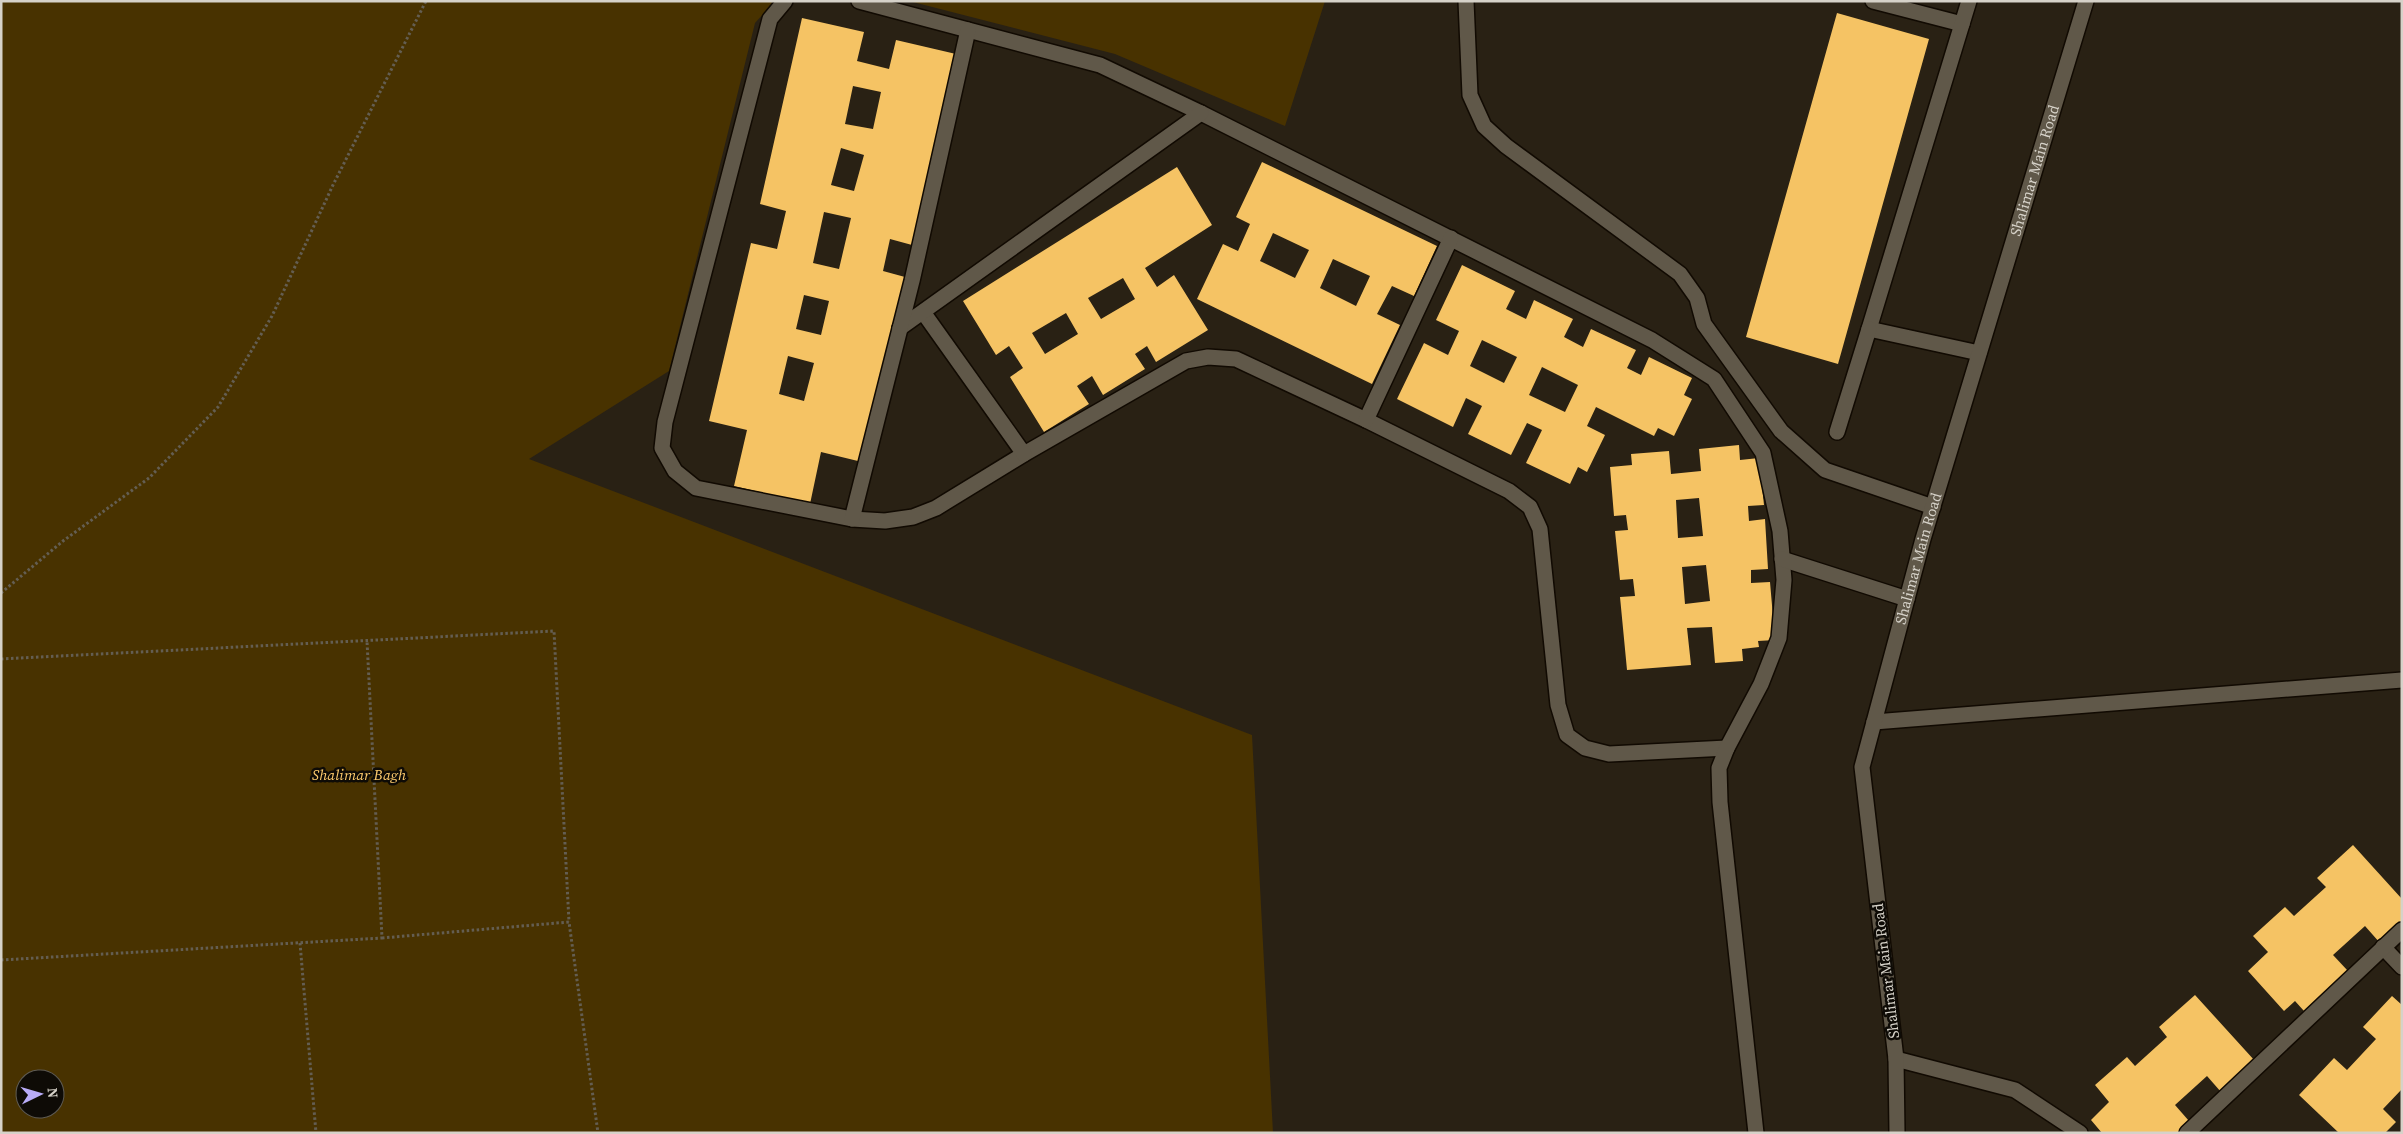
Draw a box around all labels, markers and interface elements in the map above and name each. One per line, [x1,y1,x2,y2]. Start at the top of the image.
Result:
street label: Shalimar Main Road [2004,102,2064,239]
street label: Shalimar Main Road [1890,489,1947,627]
park label: Shalimar Bagh [312,764,406,785]
street label: Shalimar Main Road [1867,902,1904,1040]
north arrow [15,1069,65,1119]
text: N [43,1087,63,1099]

